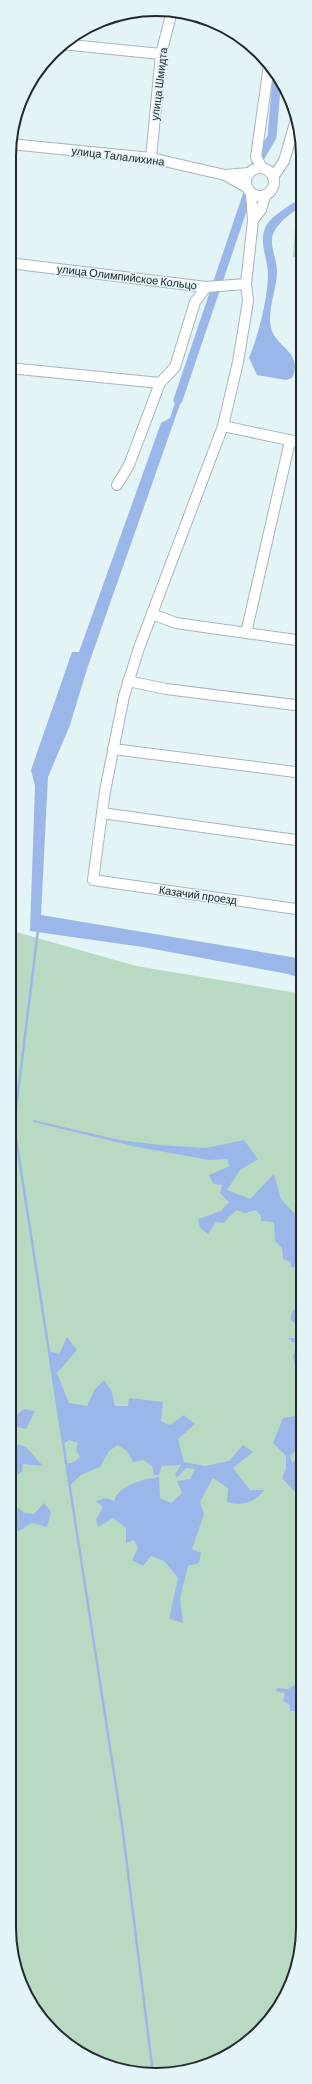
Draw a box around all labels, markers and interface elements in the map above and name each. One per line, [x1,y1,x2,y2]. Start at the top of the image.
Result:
street label: улица Шмидта [148,46,170,121]
street label: улица Талалихина [71,143,166,168]
street label: улица Олимпийское Кольцо [56,261,198,292]
street label: Казачий проезд [158,883,239,907]

